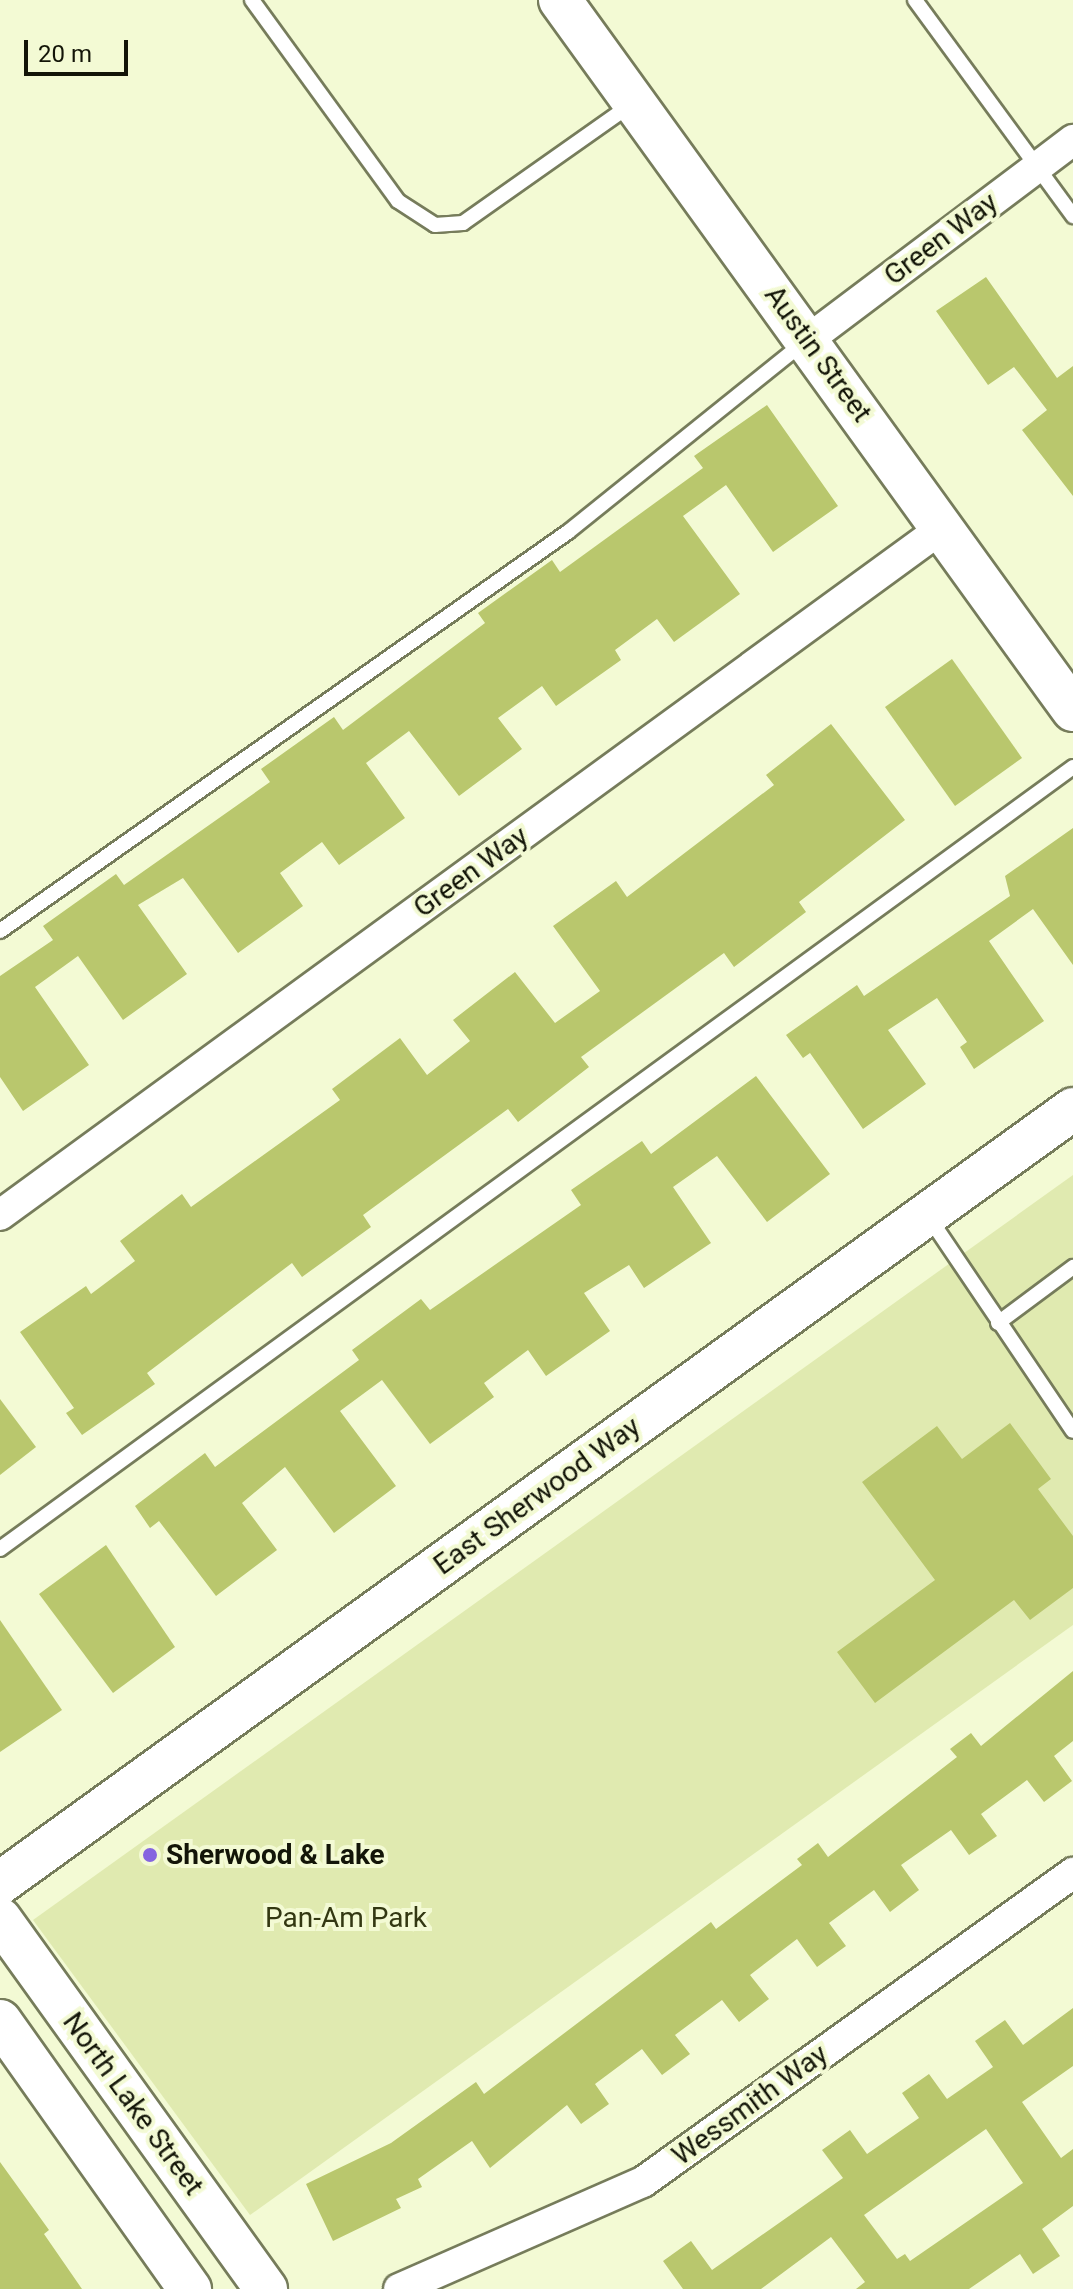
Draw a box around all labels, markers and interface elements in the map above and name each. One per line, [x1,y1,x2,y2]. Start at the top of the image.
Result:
scale bar [28,24,132,74]
text: 20 m [38,40,92,68]
street label: Green Way [878,186,1004,292]
street label: Austin Street [757,279,879,429]
street label: Green Way [407,819,535,925]
street label: East Sherwood Way [427,1410,647,1582]
place label: Sherwood & Lake [166,1838,385,1872]
marker: Sherwood & Lake [141,1846,159,1864]
park label: Pan-Am Park [265,1901,427,1935]
street label: North Lake Street [55,2006,211,2202]
street label: Wessmith Way [666,2037,834,2173]

